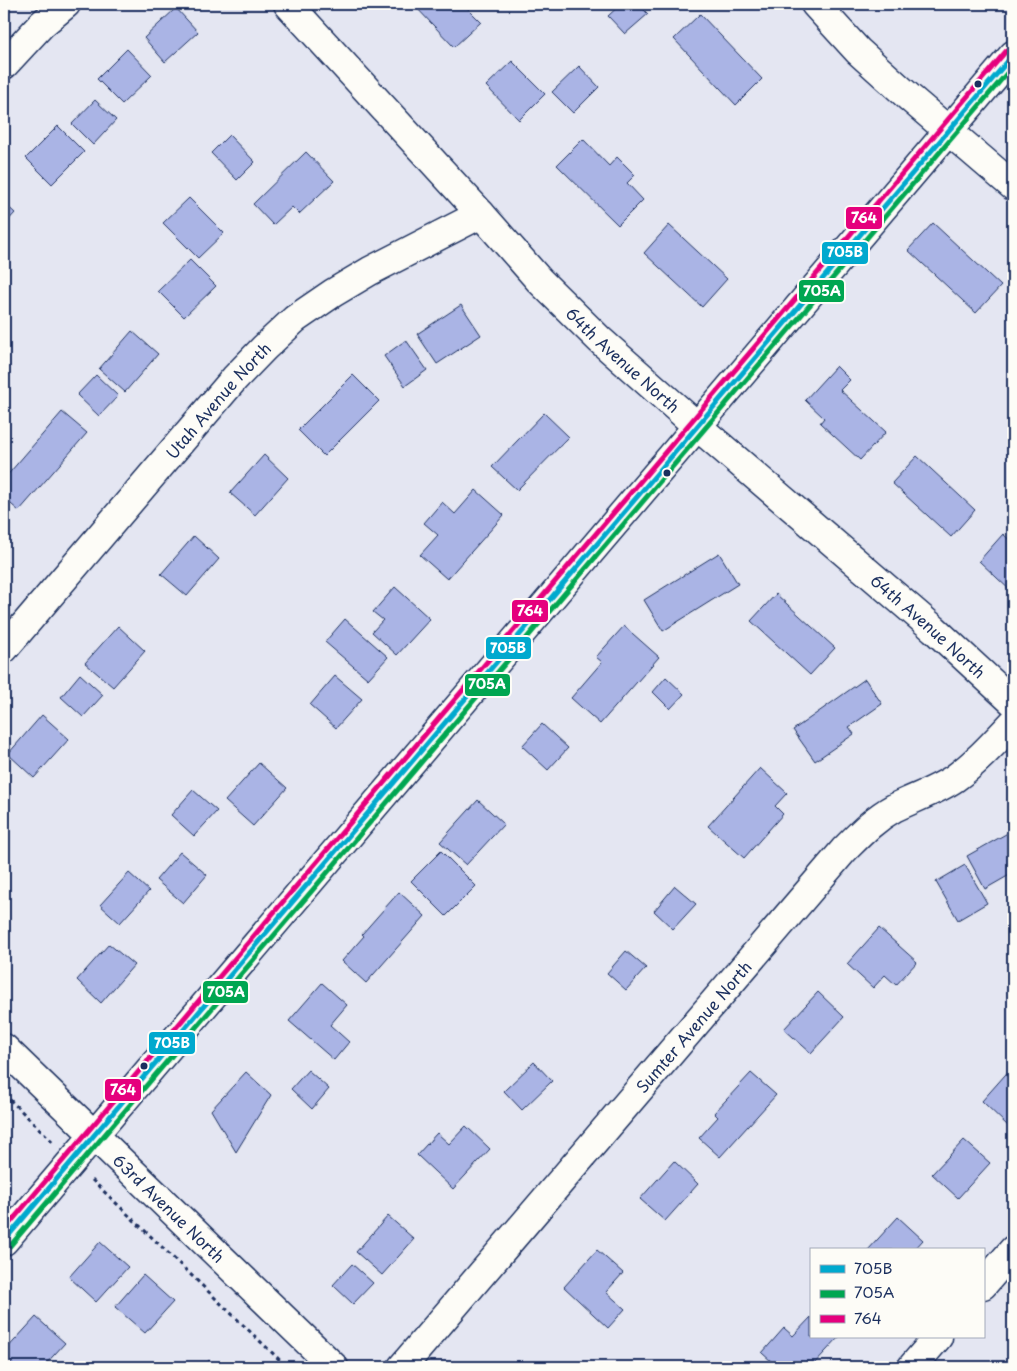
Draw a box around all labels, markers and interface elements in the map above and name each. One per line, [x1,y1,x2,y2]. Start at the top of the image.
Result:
unlabelled marker [973,79,983,89]
line badge: 764 [845,206,883,230]
text: 764 [851,207,878,228]
line badge: 705B [821,241,869,265]
text: 705B [827,241,863,262]
line badge: 705A [798,279,845,303]
text: 705A [803,280,841,301]
street label: 64th Avenue North [561,301,686,418]
street label: Utah Avenue North [159,336,276,464]
unlabelled marker [662,468,672,478]
street label: 64th Avenue North [866,568,991,683]
line badge: 764 [511,599,549,623]
text: 764 [517,600,544,621]
line badge: 705B [485,636,532,660]
text: 705B [490,637,526,658]
line badge: 705A [464,673,511,697]
text: 705A [468,673,506,694]
street label: Sumter Avenue North [630,955,757,1098]
line badge: 705A [202,980,249,1004]
text: 705A [207,981,245,1002]
line badge: 705B [148,1031,196,1055]
text: 705B [154,1032,190,1053]
unlabelled marker [139,1061,149,1071]
line badge: 764 [104,1078,142,1102]
text: 764 [110,1079,137,1100]
street label: 63rd Avenue North [108,1148,231,1268]
legend [810,1248,984,1338]
text: 705B [854,1256,892,1279]
text: 705A [854,1280,894,1303]
text: 764 [854,1306,882,1329]

